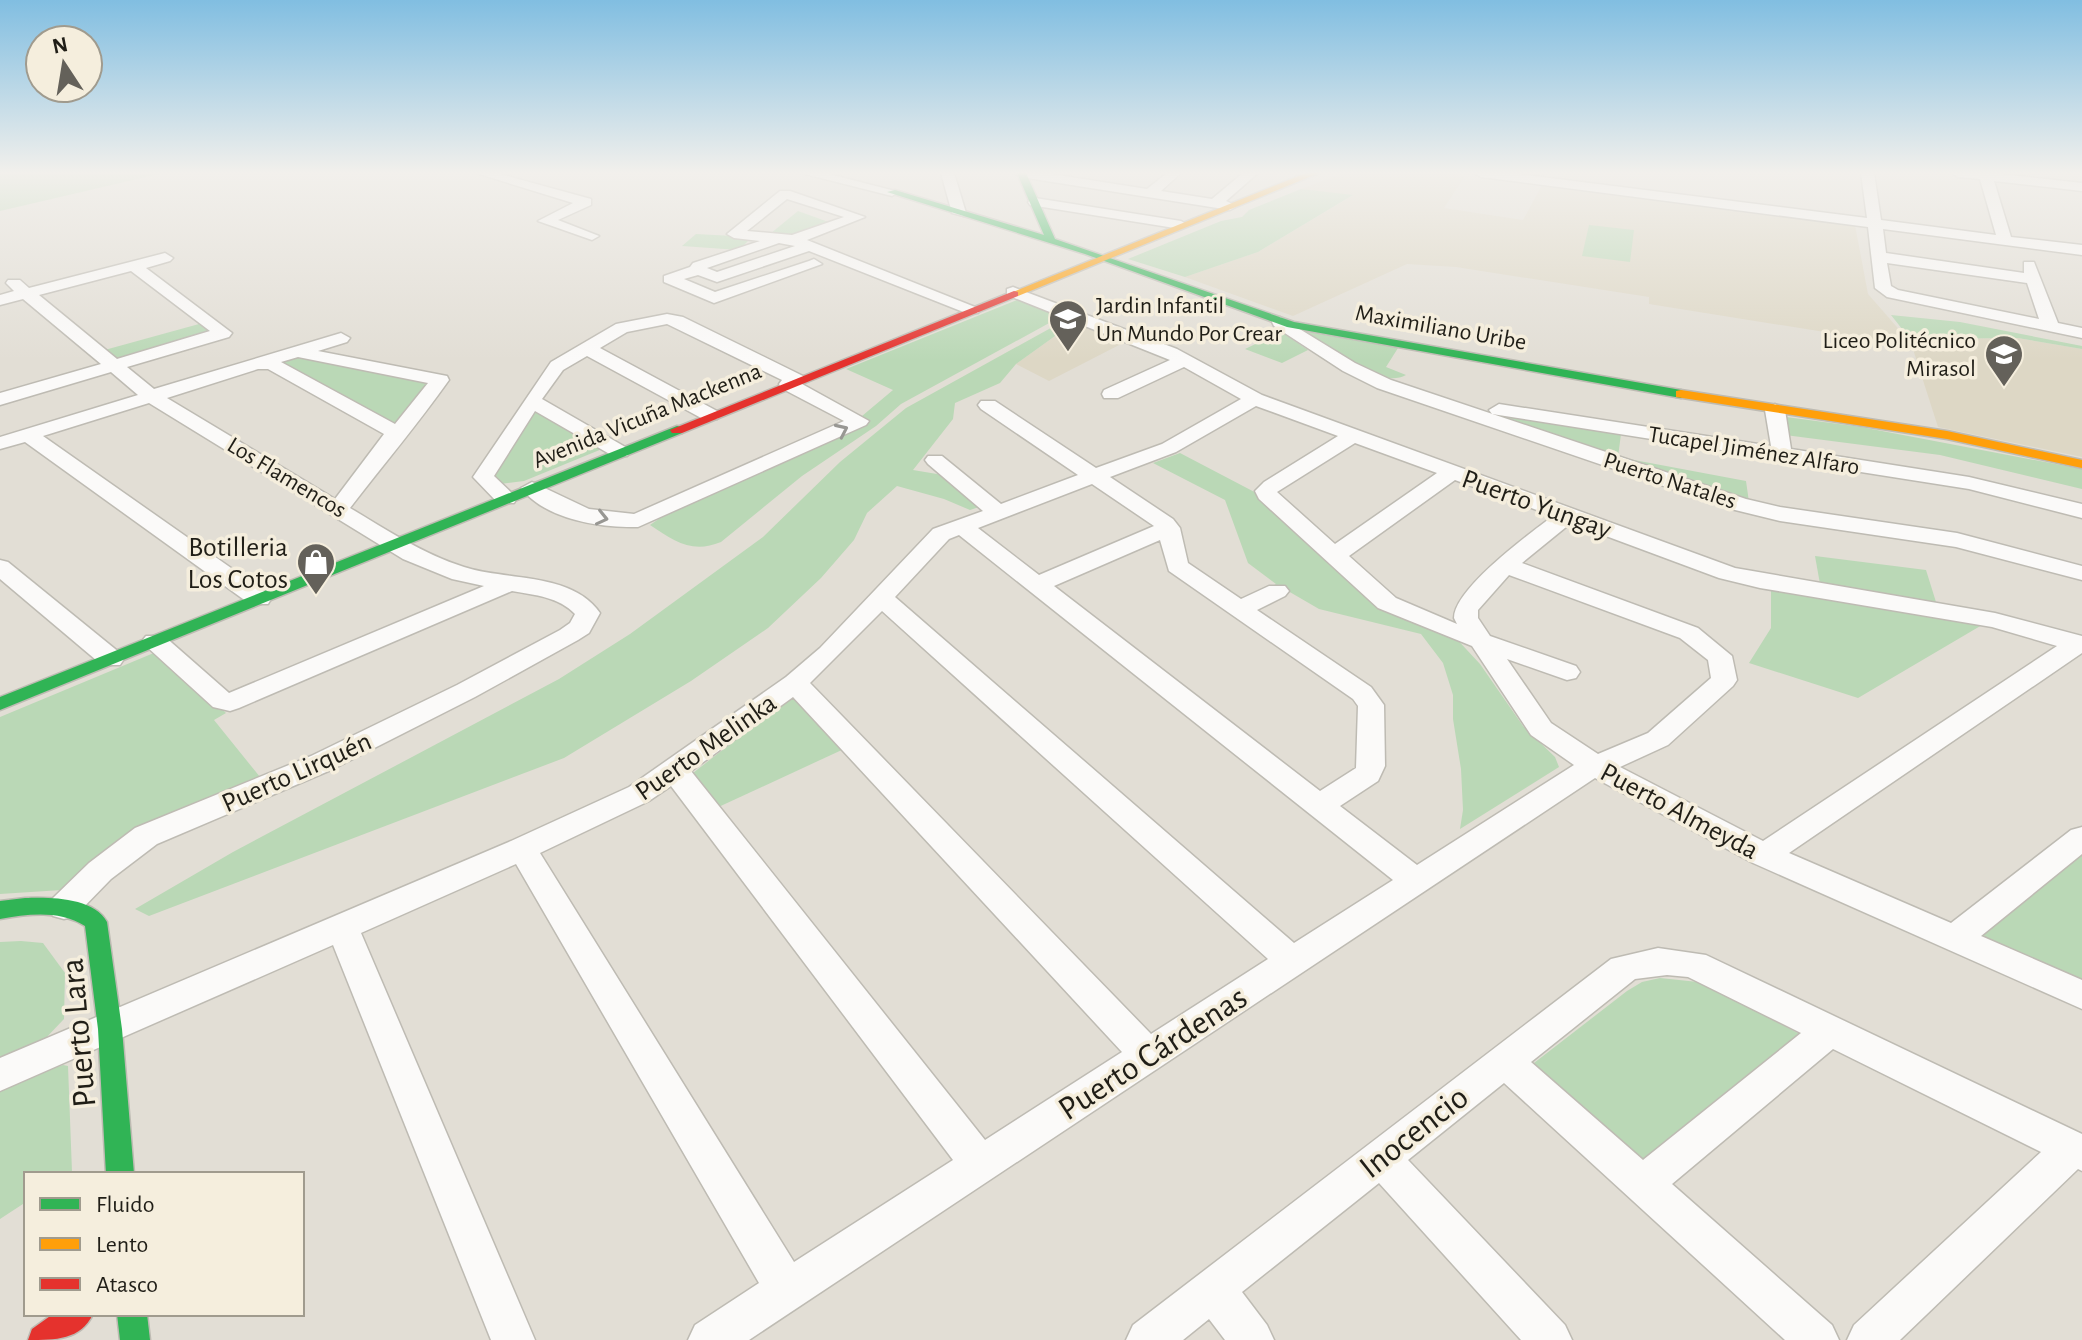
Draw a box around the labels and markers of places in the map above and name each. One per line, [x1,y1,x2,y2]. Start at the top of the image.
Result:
place label: Jardin Infantil Un Mundo Por Crear [1096,294,1282,346]
school or university icon: Jardin Infantil Un Mundo Por Crear [1047,298,1089,353]
place label: Liceo Politécnico Mirasol [1823,329,1976,381]
school or university icon: Liceo Politécnico Mirasol [1983,333,2025,388]
place label: Botilleria Los Cotos [188,534,288,594]
shop icon: Botilleria Los Cotos [295,541,337,596]

